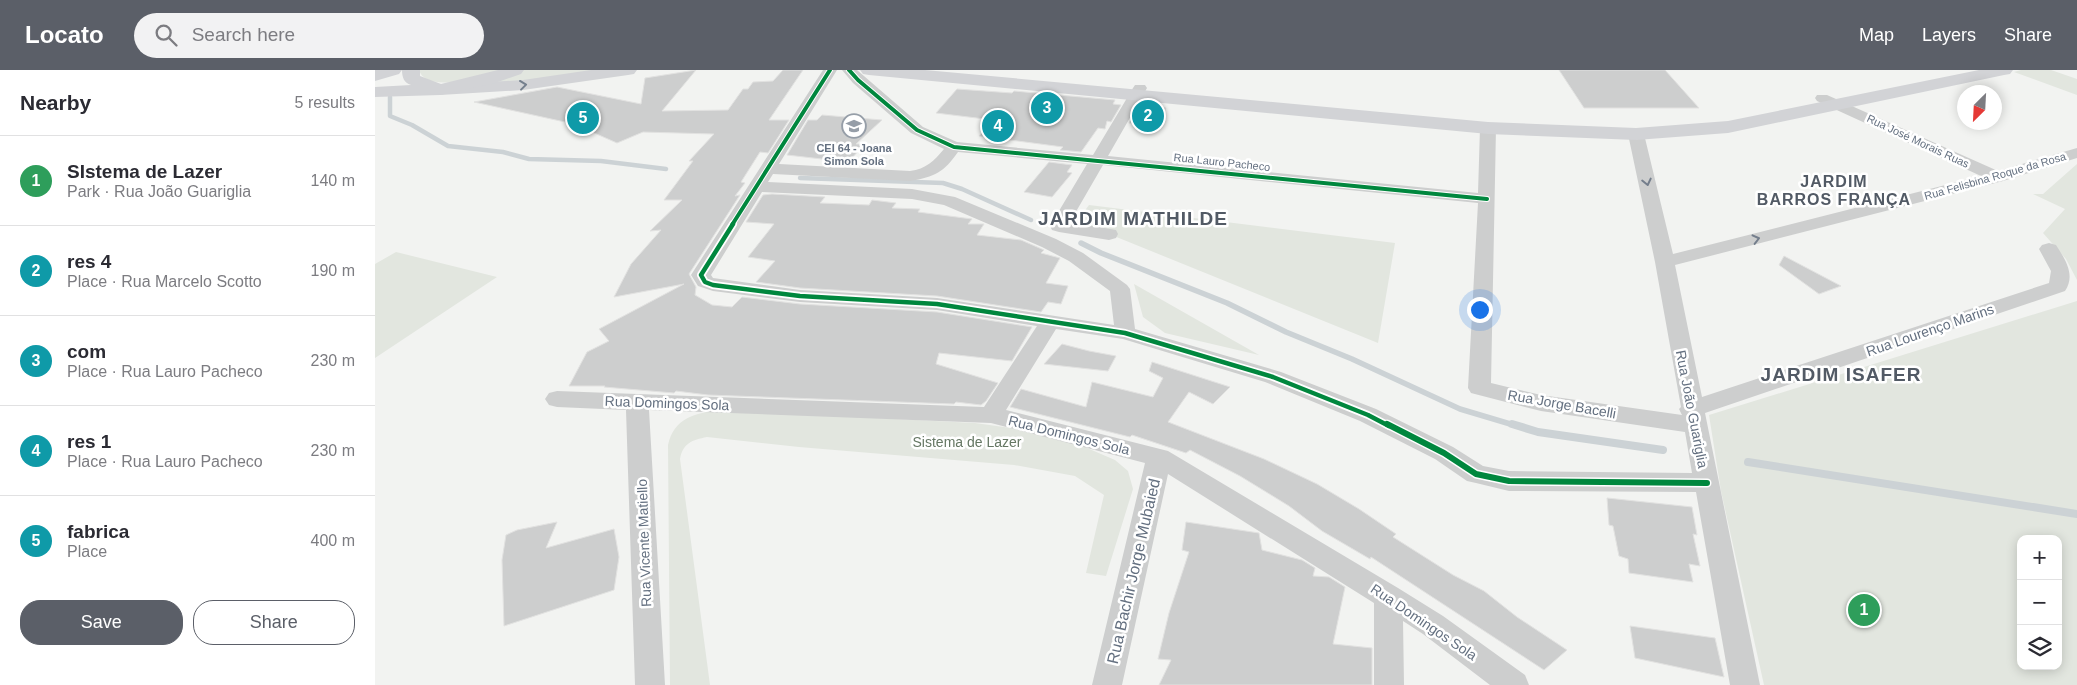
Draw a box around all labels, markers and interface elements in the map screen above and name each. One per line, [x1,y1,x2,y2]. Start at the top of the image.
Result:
search box [134,13,484,58]
text: Locato [25,21,104,48]
icon: search [152,21,180,49]
text: Search here [192,24,295,45]
text: Map [1859,25,1894,45]
text: Layers [1922,25,1976,45]
text: Share [2004,25,2052,45]
one-way arrow [520,80,528,91]
north arrow [1957,85,2002,130]
pin: 3 [1031,89,1063,127]
text: Nearby [20,91,91,114]
text: 5 results [295,94,355,111]
pin: 2 [1132,97,1164,135]
pin: 5 [567,99,599,137]
pin: 4 [982,107,1014,145]
street label: Rua José Morais Ruas [1865,112,1971,170]
school or university icon: CEI 64 - Joana Simon Sola [841,113,867,139]
place label: CEI 64 - Joana Simon Sola [816,142,892,167]
street label: Rua Felisbina Roque da Rosa [1923,150,2068,202]
street label: Rua Lauro Pacheco [1173,151,1271,173]
text: SIstema de Lazer [67,161,222,182]
text: 1 [32,172,40,189]
text: 140 m [311,172,355,189]
district label: JARDIM BARROS FRANÇA [1757,173,1911,208]
one-way arrow [1641,178,1652,186]
text: Park · Rua João Guariglia [67,183,251,200]
district label: JARDIM MATHILDE [1038,208,1228,229]
one-way arrow [1752,234,1760,245]
text: res 4 [67,251,111,272]
text: 2 [32,262,40,279]
text: 190 m [311,262,355,279]
text: Place · Rua Marcelo Scotto [67,273,262,290]
your location [1467,297,1493,323]
street label: Rua Lourenço Marins [1864,301,1996,359]
text: com [67,341,106,362]
street label: Rua João Guariglia [1673,349,1711,470]
text: 3 [32,352,40,369]
text: 230 m [311,352,355,369]
text: Place · Rua Lauro Pacheco [67,363,263,380]
district label: JARDIM ISAFER [1761,364,1921,385]
street label: Rua Jorge Bacelli [1507,387,1617,421]
street label: Rua Domingos Sola [605,393,730,413]
street label: Rua Domingos Sola [1007,412,1132,458]
text: res 1 [67,431,111,452]
park label: Sistema de Lazer [913,434,1022,450]
text: 4 [32,442,40,459]
text: 230 m [311,442,355,459]
text: Place · Rua Lauro Pacheco [67,453,263,470]
street label: Rua Bachir Jorge Mubaied [1104,477,1163,665]
street label: Rua Vicente Matiello [634,478,654,607]
text: fabrica [67,521,129,542]
text: 5 [32,532,40,549]
text: 400 m [311,532,355,549]
map controls [2017,535,2062,670]
button: + [2017,535,2062,580]
text: Place [67,543,107,560]
button: − [2017,580,2062,625]
street label: Rua Domingos Sola [1368,581,1480,664]
pin: 1 [1848,591,1880,629]
button: Save [20,600,183,645]
button: Share [193,600,355,645]
button: layers [2017,625,2062,670]

